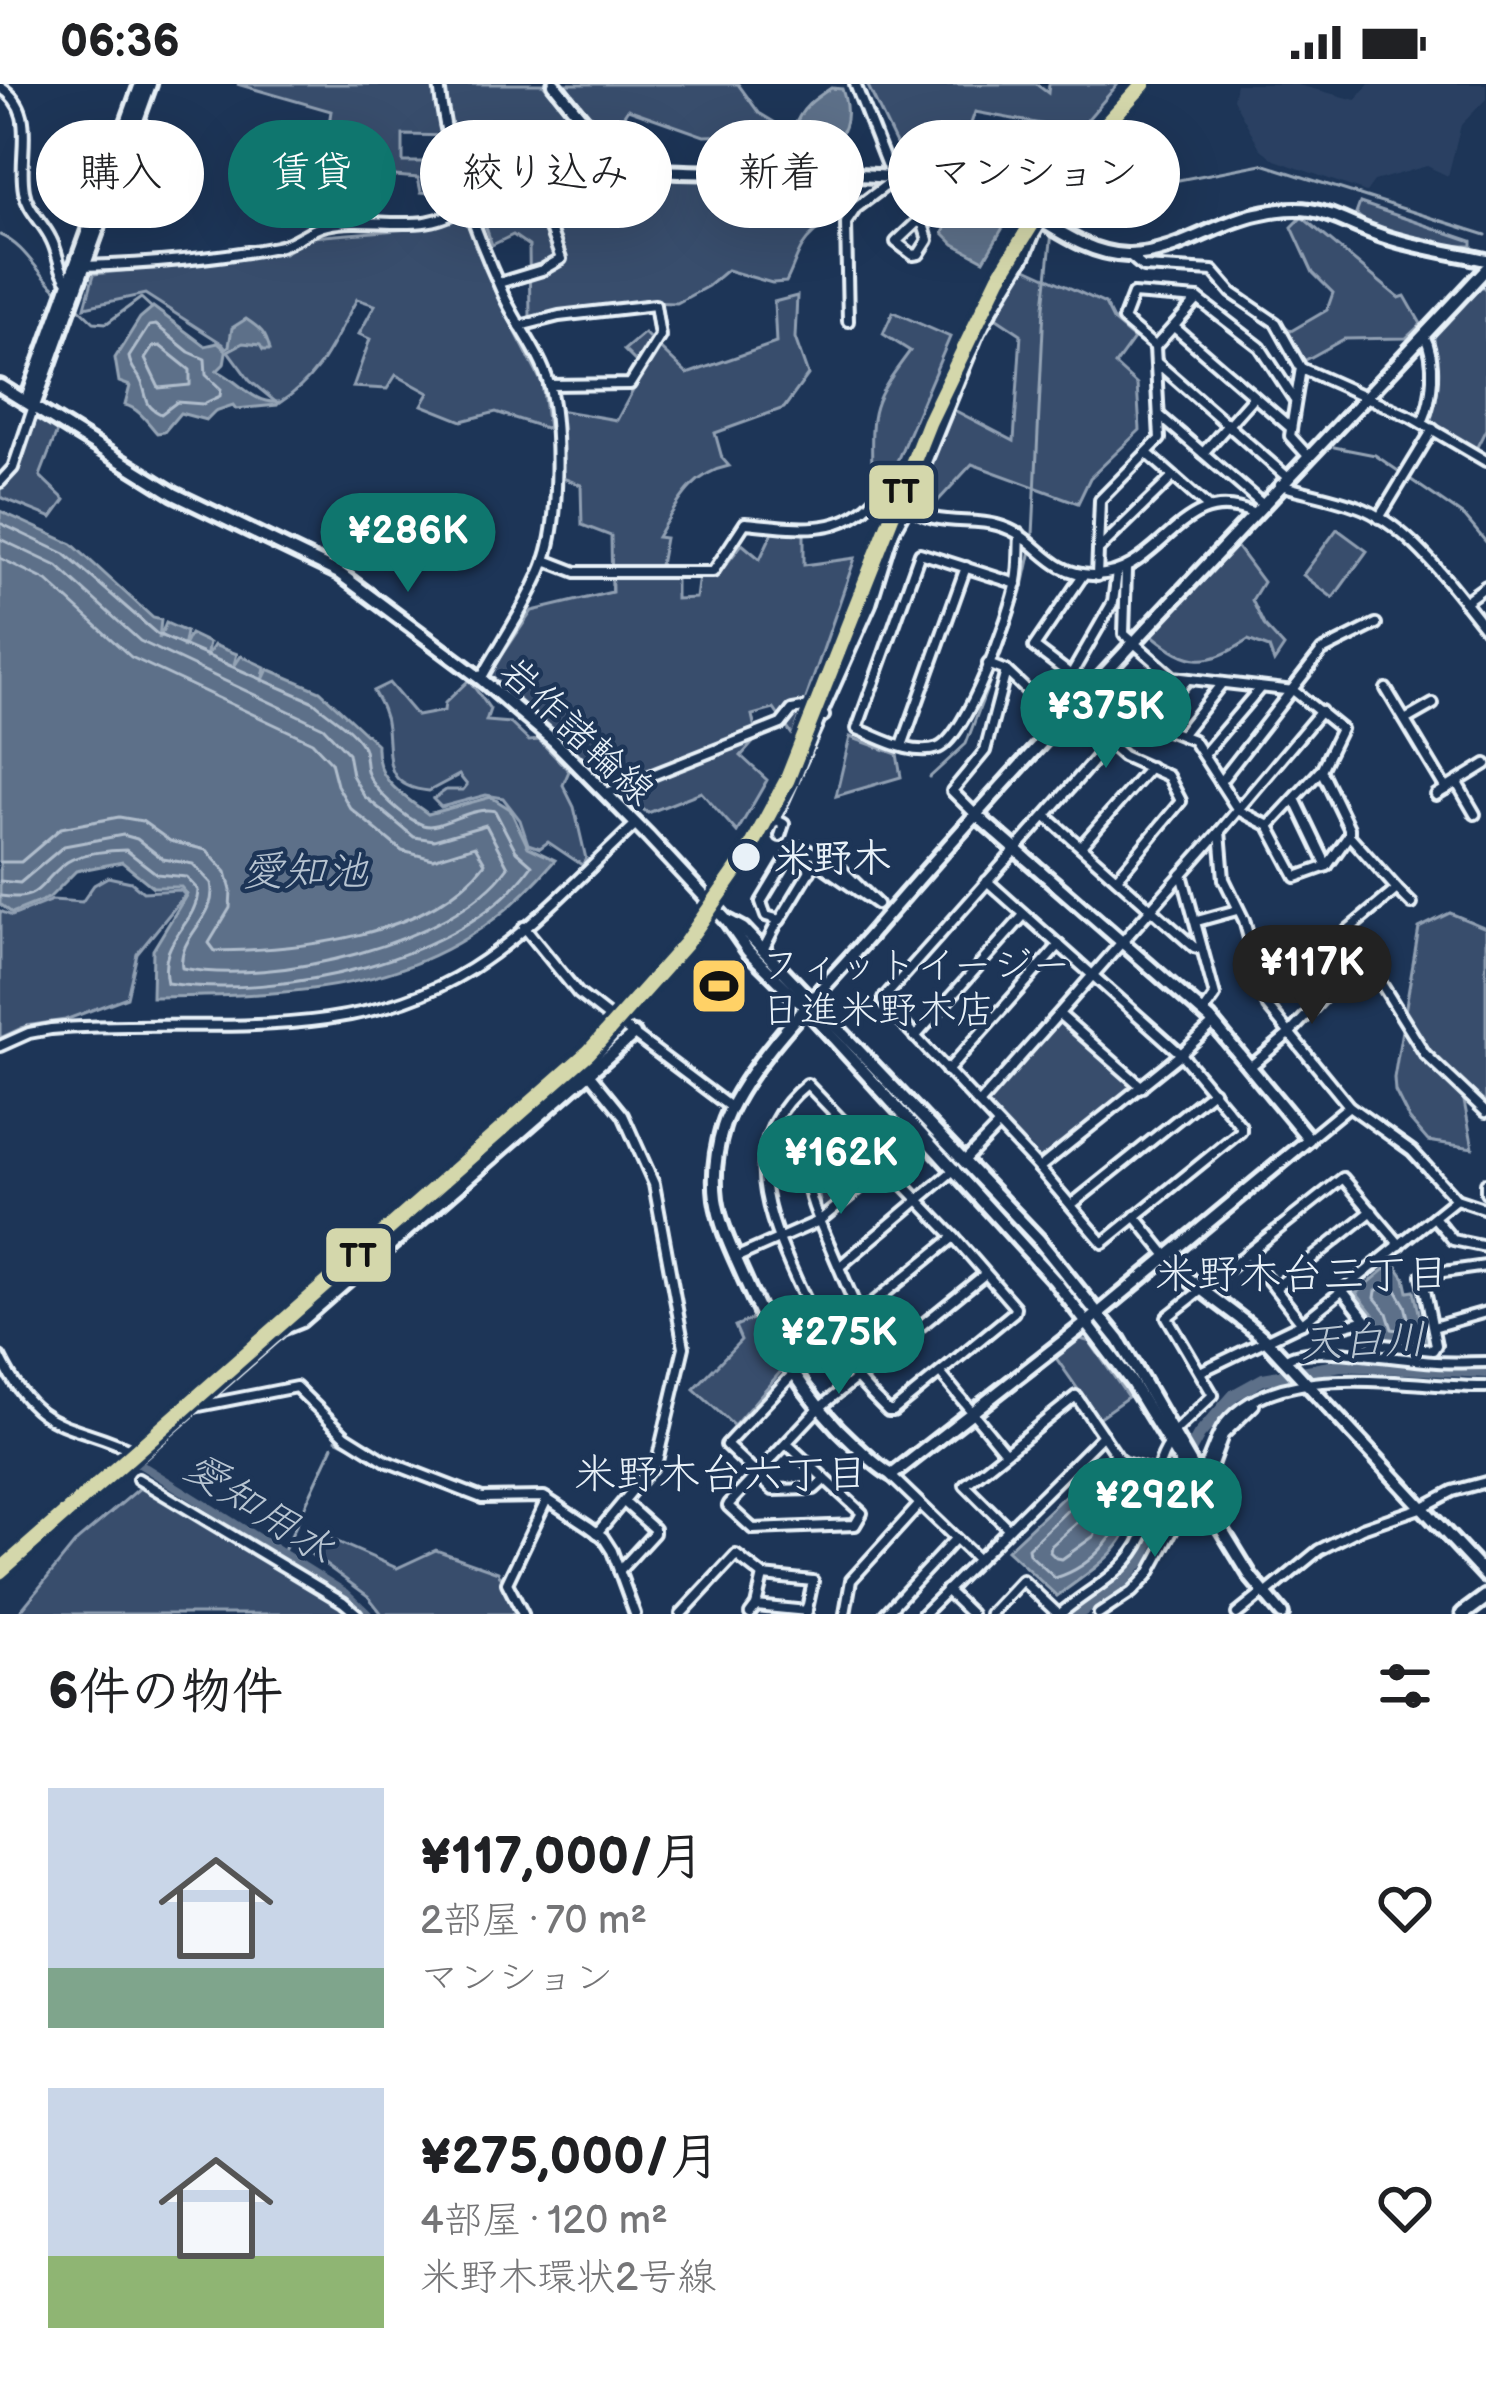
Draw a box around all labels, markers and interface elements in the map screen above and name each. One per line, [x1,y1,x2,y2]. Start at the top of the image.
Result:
text: 06:36 [60,15,180,70]
chip: 購入 [36,120,204,228]
chip: 賃貸 [228,120,396,228]
chip: 絞り込み [420,120,672,228]
chip: 新着 [696,120,864,228]
chip: マンション [888,120,1180,228]
line badge: TT [867,463,936,521]
text: TT [882,473,920,513]
pin: ¥286K [324,493,492,595]
text: ¥286K [348,508,468,555]
street label: 岩作諸輪線 [489,648,664,816]
pin: ¥375K [1022,669,1190,771]
text: ¥375K [1047,684,1165,731]
place label: 米野木 [774,836,891,883]
marker: 米野木 [729,840,763,874]
water label: 愛知池 [242,847,369,898]
pin: ¥117K [1228,925,1396,1027]
text: ¥117K [1260,940,1364,987]
place label: フィットイージー 日進米野木店 [761,943,1071,1035]
sports icon: フィットイージー 日進米野木店 [688,955,750,1017]
pin: ¥162K [757,1115,925,1217]
text: ¥162K [784,1130,898,1177]
line badge: TT [324,1226,393,1284]
text: TT [339,1237,377,1277]
district label: 米野木台三丁目 [1155,1250,1449,1301]
pin: ¥275K [755,1295,923,1397]
text: ¥275K [781,1310,897,1357]
water label: 天白川 [1299,1315,1427,1370]
water label: 愛知用水 [174,1442,343,1576]
district label: 米野木台六丁目 [574,1450,868,1501]
pin: ¥292K [1071,1458,1239,1560]
text: ¥292K [1095,1473,1215,1520]
icon: filters [1372,1653,1438,1719]
text: 6件の物件 [48,1662,283,1723]
text: ¥117,000/月 [420,1827,704,1888]
icon: home [144,1836,288,1980]
icon: heart [1372,1875,1438,1941]
text: 2部屋 · 70 m² [420,1898,647,1945]
text: マンション [420,1955,613,2002]
text: ¥275,000/月 [420,2127,720,2188]
icon: home [144,2136,288,2280]
icon: heart [1372,2175,1438,2241]
text: 4部屋 · 120 m² [420,2198,668,2245]
text: 米野木環状2号線 [420,2255,716,2302]

